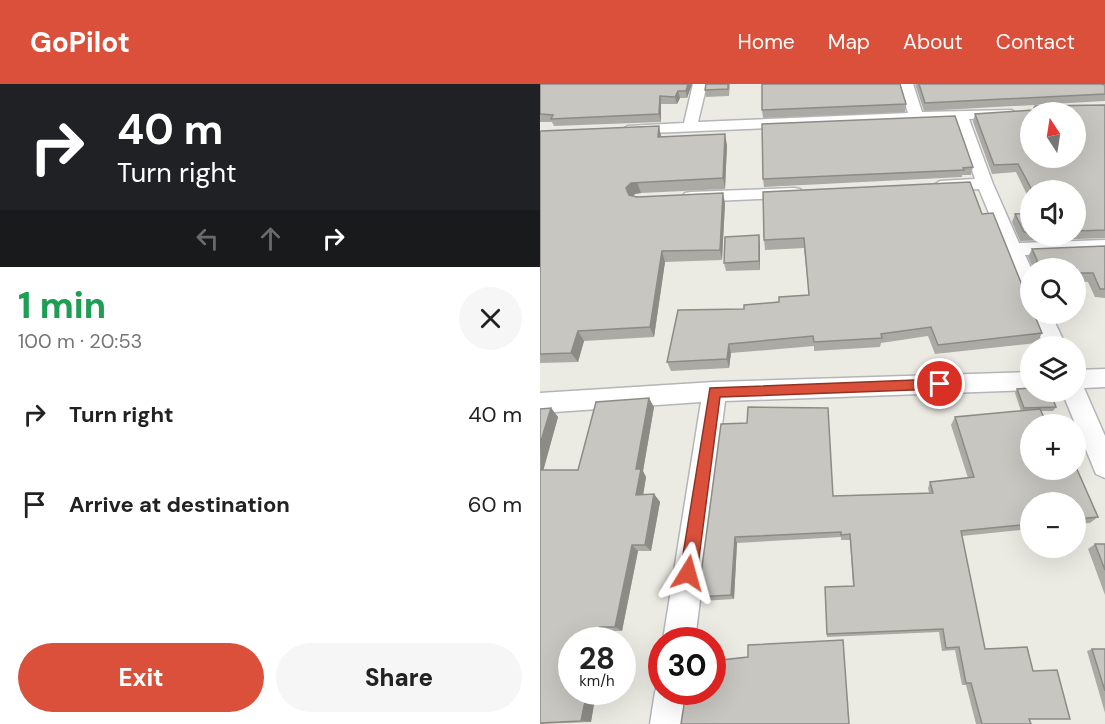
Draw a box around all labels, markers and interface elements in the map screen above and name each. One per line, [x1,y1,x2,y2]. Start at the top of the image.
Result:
text: GoPilot [30,24,130,61]
text: Home [737,28,795,56]
text: Map [828,28,870,56]
text: About [903,28,963,56]
text: Contact [996,28,1075,56]
text: 40 m [117,102,223,157]
north arrow [1020,102,1086,168]
map controls [1020,102,1086,558]
icon: right [18,108,96,186]
text: Turn right [117,155,237,190]
button: sound [1020,180,1086,246]
icon: left [191,222,224,255]
icon: ahead [254,222,287,255]
icon: right [317,222,350,255]
button: search [1020,258,1086,324]
text: 1 min [18,282,106,329]
button: close [459,287,522,350]
text: 100 m · 20:53 [18,328,142,354]
button: layers [1020,336,1086,402]
pin [914,358,965,409]
icon: arrive [923,367,956,400]
icon: right [18,398,51,431]
text: Turn right [69,400,174,429]
text: 40 m [468,400,522,429]
button: + [1020,414,1086,480]
icon: arrive [18,488,51,521]
text: Arrive at destination [69,490,290,519]
text: 60 m [468,490,522,519]
button: − [1020,492,1086,558]
position arrow [656,541,720,605]
speed limit sign: 30 [648,627,726,705]
text: 28 [579,639,615,678]
button: Exit [18,643,264,712]
button: Share [276,643,522,712]
text: km/h [579,671,615,691]

